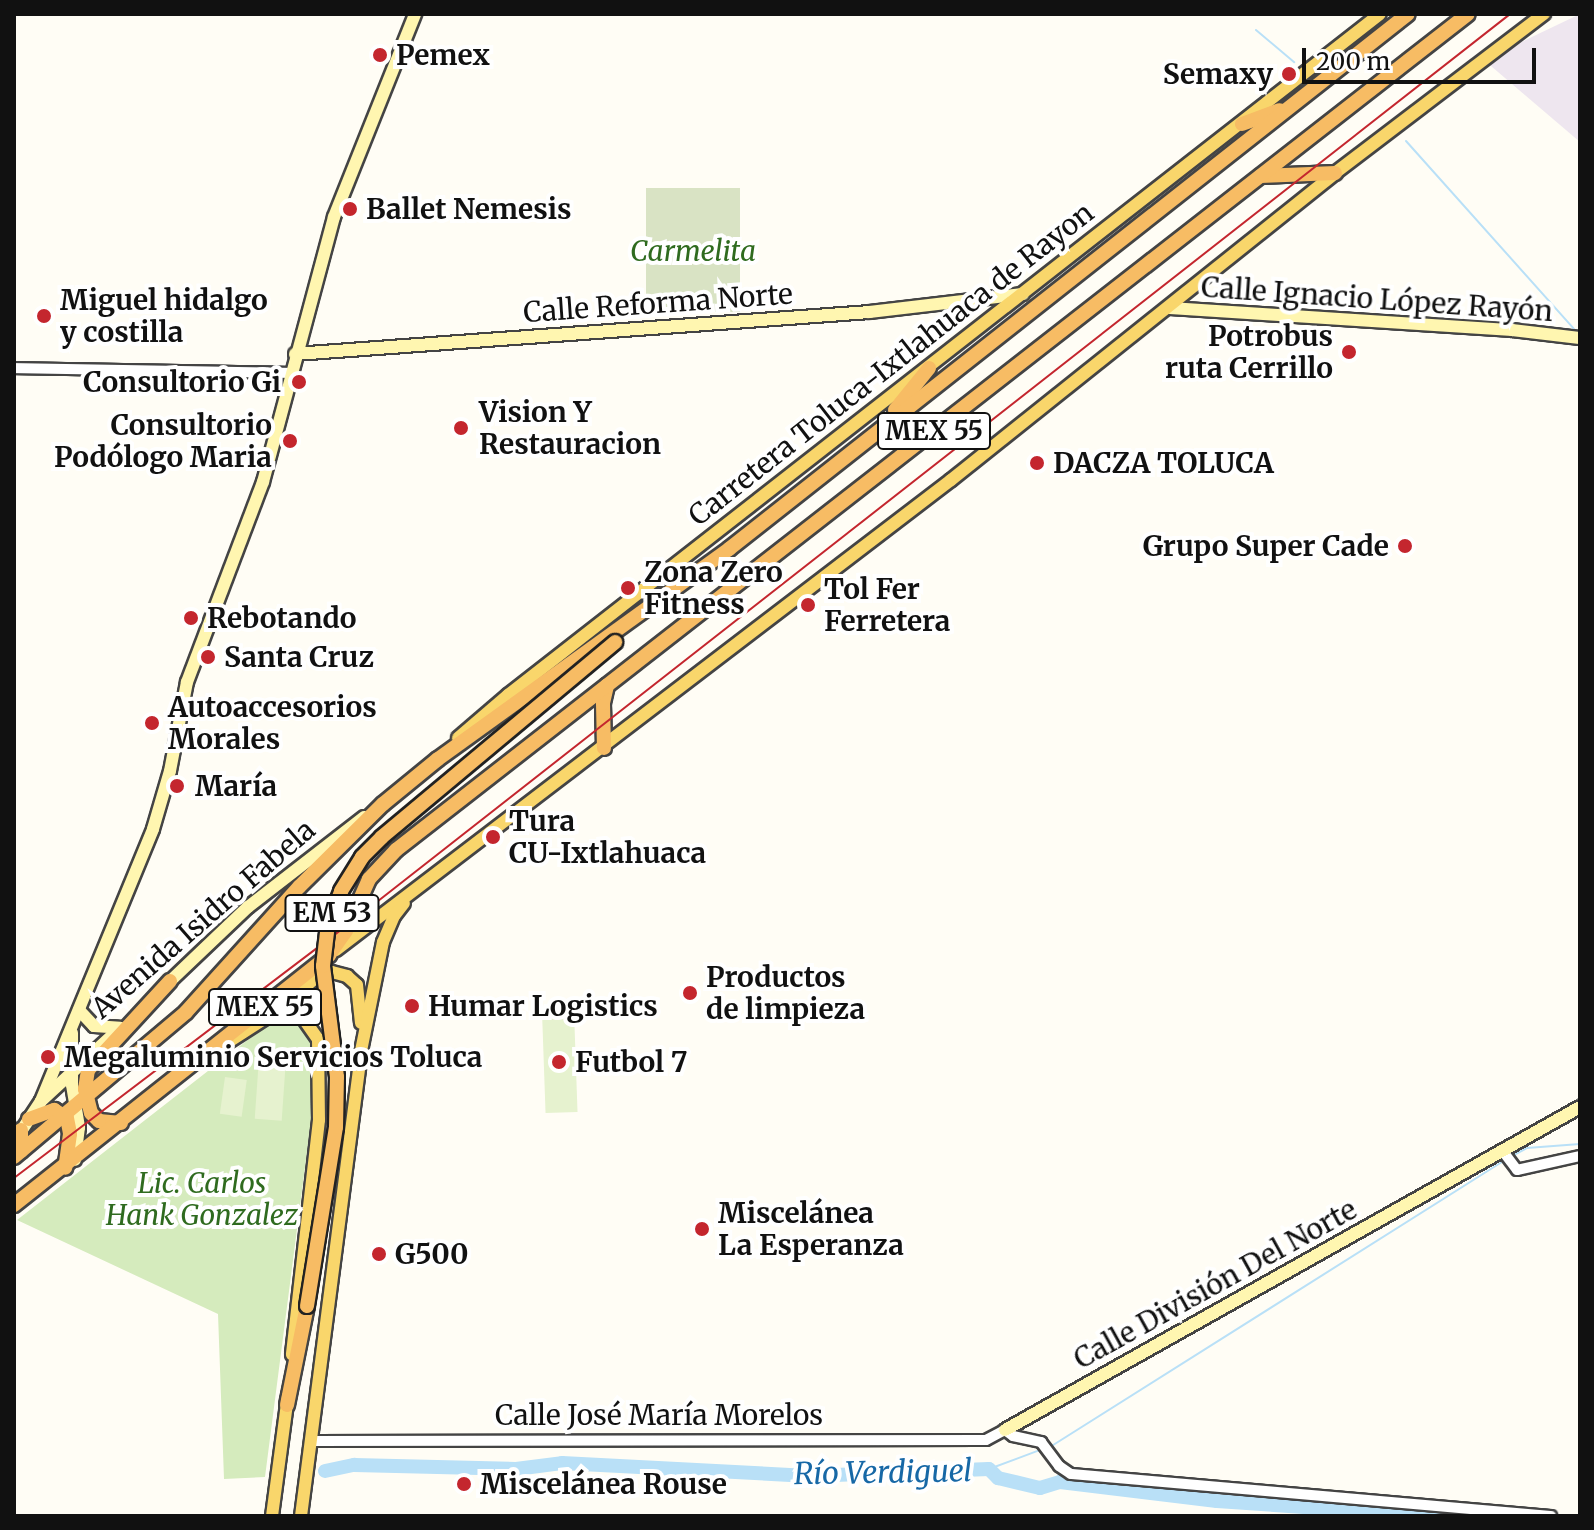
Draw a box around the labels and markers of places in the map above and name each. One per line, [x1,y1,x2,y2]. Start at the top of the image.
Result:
place label: Pemex [396,38,490,72]
marker: Pemex [371,46,389,64]
place label: Semaxy [1163,57,1273,91]
marker: Semaxy [1280,65,1298,83]
place label: Ballet Nemesis [366,192,571,226]
marker: Ballet Nemesis [341,200,359,218]
place label: Miguel hidalgo y costilla [60,283,268,349]
marker: Miguel hidalgo y costilla [35,307,53,325]
place label: Potrobus ruta Cerrillo [1165,319,1333,385]
marker: Potrobus ruta Cerrillo [1340,343,1358,361]
place label: Consultorio Gi [83,365,281,399]
marker: Consultorio Gi [288,371,310,393]
place label: Vision Y Restauracion [479,395,661,461]
place label: Consultorio Podólogo Maria [54,408,272,474]
marker: Vision Y Restauracion [450,417,472,439]
marker: Consultorio Podólogo Maria [279,430,301,452]
place label: DACZA TOLUCA [1053,446,1274,480]
marker: DACZA TOLUCA [1028,454,1046,472]
place label: Grupo Super Cade [1143,529,1389,563]
marker: Grupo Super Cade [1396,537,1414,555]
place label: Zona Zero Fitness [644,555,783,621]
place label: Tol Fer Ferretera [824,572,950,638]
marker: Zona Zero Fitness [619,579,637,597]
marker: Tol Fer Ferretera [799,596,817,614]
place label: Rebotando [207,601,357,635]
marker: Rebotando [182,609,200,627]
place label: Santa Cruz [224,640,374,674]
marker: Santa Cruz [199,648,217,666]
place label: Autoaccesorios Morales [168,690,377,756]
marker: Autoaccesorios Morales [143,714,161,732]
place label: María [195,769,277,803]
marker: María [166,775,188,797]
place label: Tura CU-Ixtlahuaca [509,804,706,870]
marker: Tura CU-Ixtlahuaca [484,828,502,846]
place label: Productos de limpieza [706,960,865,1026]
marker: Productos de limpieza [681,984,699,1002]
place label: Humar Logistics [428,989,658,1023]
marker: Humar Logistics [403,997,421,1015]
place label: Megaluminio Servicios Toluca [64,1040,482,1074]
place label: Futbol 7 [575,1045,688,1079]
marker: Megaluminio Servicios Toluca [39,1048,57,1066]
marker: Futbol 7 [550,1053,568,1071]
place label: Miscelánea La Esperanza [718,1196,904,1262]
marker: Miscelánea La Esperanza [693,1220,711,1238]
place label: G500 [395,1237,469,1271]
marker: G500 [370,1245,388,1263]
place label: Miscelánea Rouse [480,1467,727,1501]
marker: Miscelánea Rouse [455,1475,473,1493]

